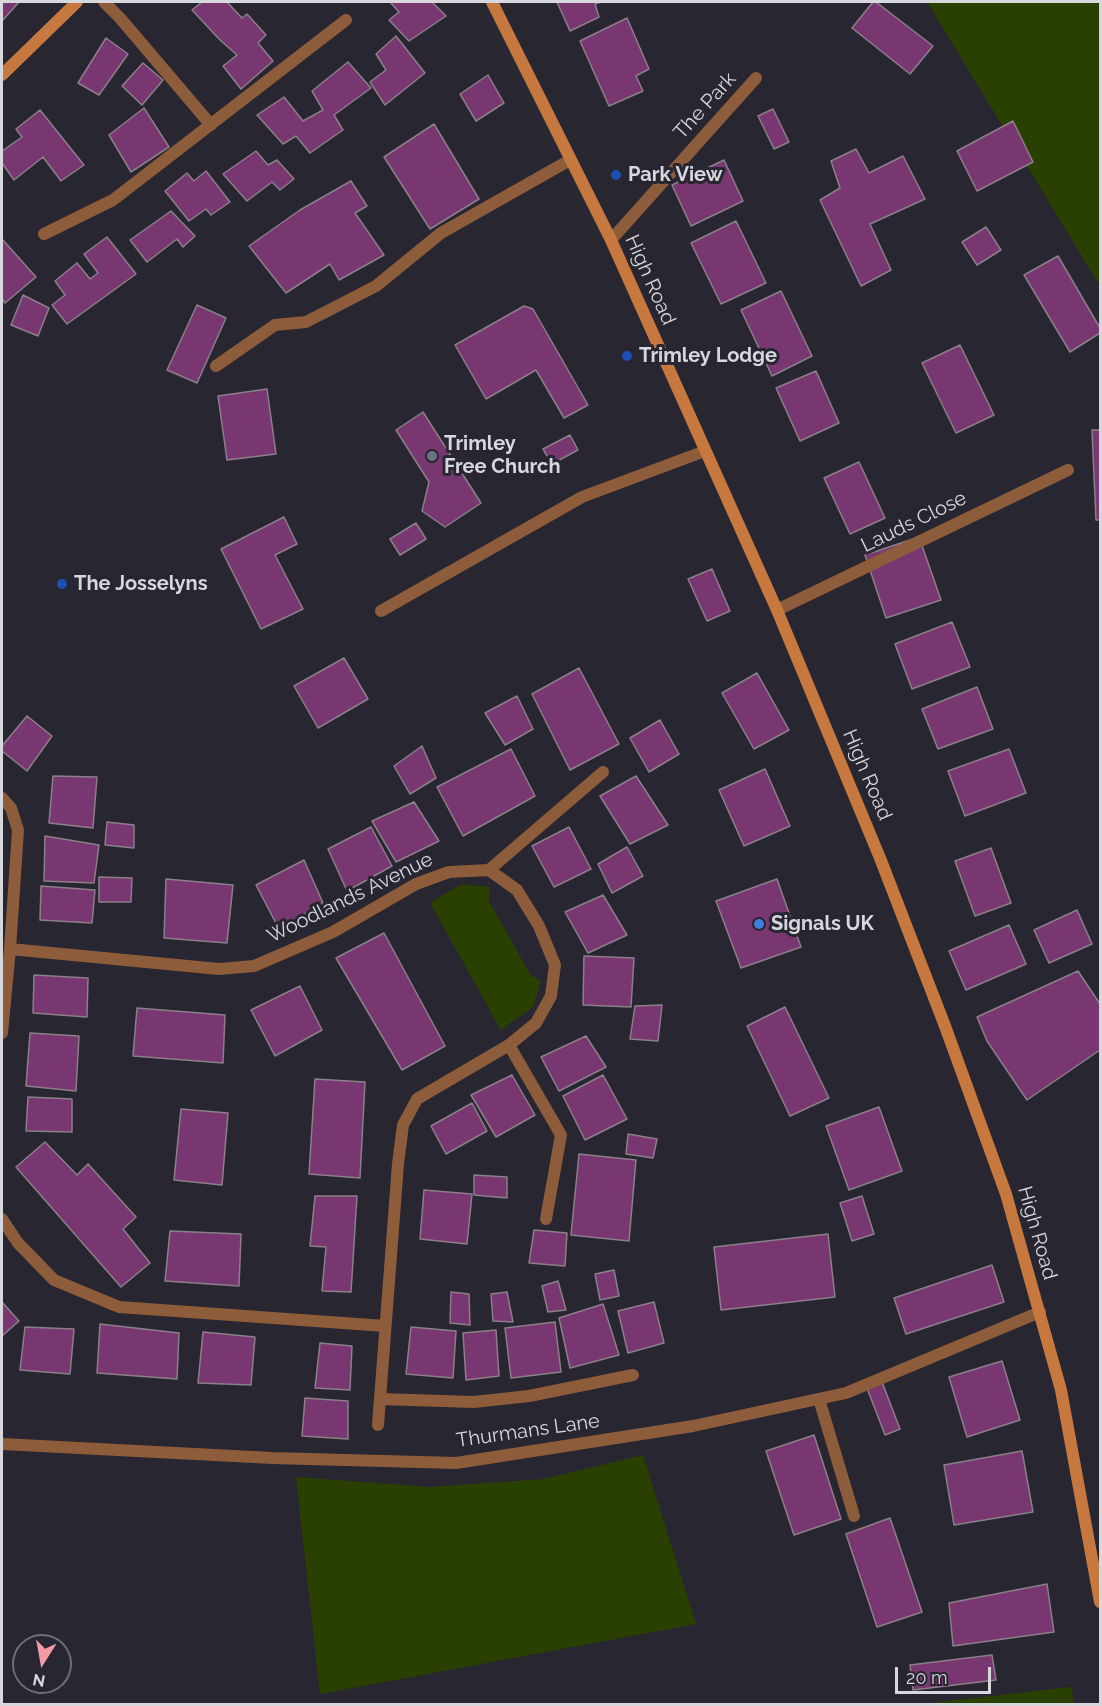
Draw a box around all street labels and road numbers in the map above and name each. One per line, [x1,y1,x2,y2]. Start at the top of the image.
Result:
street label: The Park [669,68,741,144]
street label: High Road [619,231,681,329]
street label: Lauds Close [857,486,971,558]
street label: High Road [837,726,897,824]
street label: Woodlands Avenue [263,847,437,949]
street label: High Road [1012,1183,1062,1283]
street label: Thurmans Lane [455,1409,601,1453]

